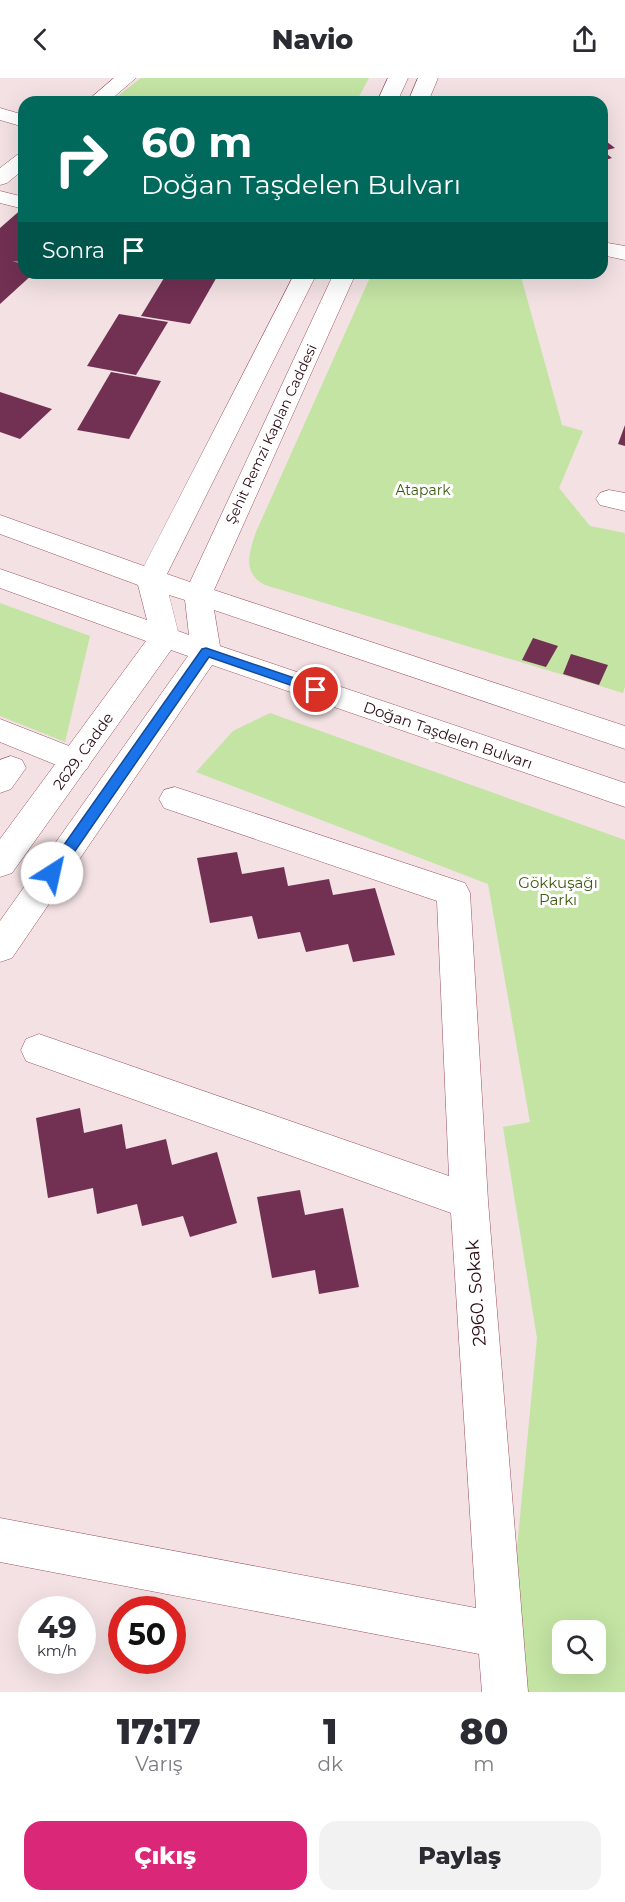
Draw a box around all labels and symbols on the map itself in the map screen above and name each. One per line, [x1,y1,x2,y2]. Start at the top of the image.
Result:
street label: Şehit Remzi Kaplan Caddesi [221,341,321,527]
park label: Atapark [395,481,451,499]
pin [290,664,341,715]
street label: Doğan Taşdelen Bulvarı [361,697,535,773]
street label: 2629. Cadde [49,709,117,793]
position arrow [20,841,84,905]
park label: Gökkuşağı Parkı [518,873,598,909]
street label: 2960. Sokak [461,1239,491,1347]
speed limit sign: 50 [108,1596,186,1674]

